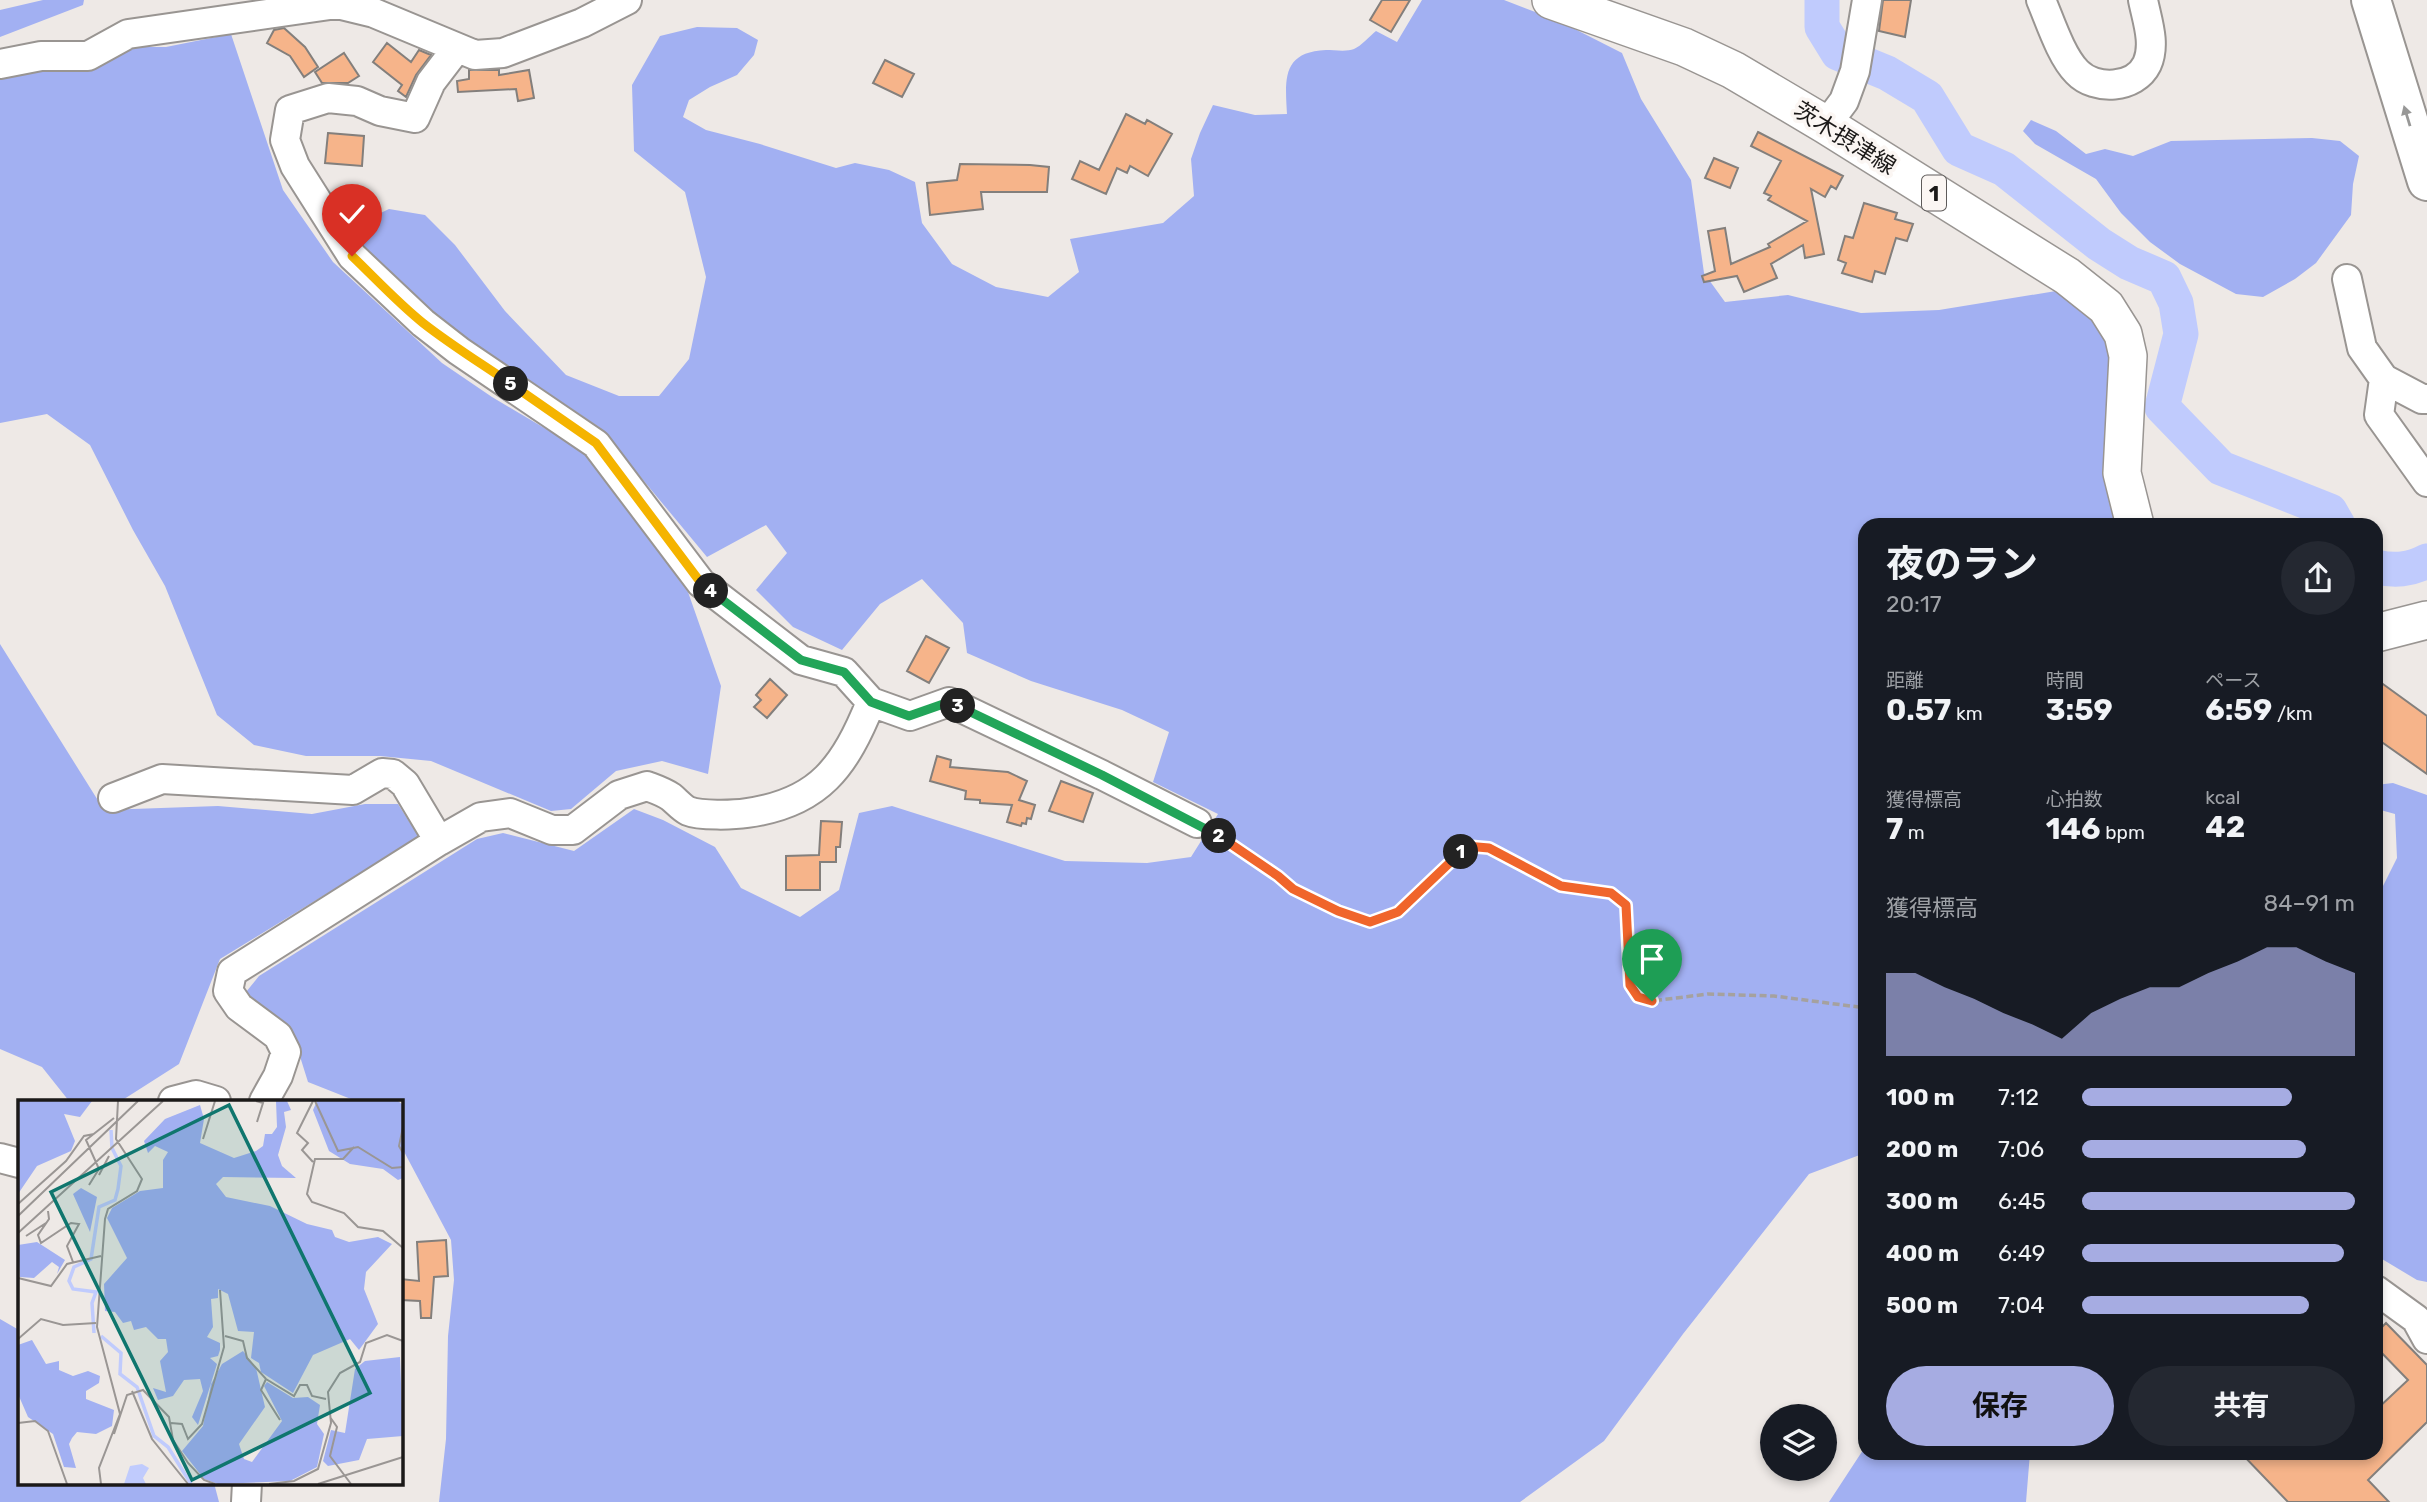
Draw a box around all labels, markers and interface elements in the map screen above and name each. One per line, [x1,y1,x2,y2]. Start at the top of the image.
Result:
street label: 茨木摂津線 [1789,96,1901,180]
one-way arrow [2401,105,2412,126]
road number: 1 [1922,176,1946,210]
pin [322,184,382,256]
icon: check [333,195,371,233]
pin: 5 [494,366,528,402]
text: 5 [504,372,517,395]
text: 夜のラン [1886,541,2038,587]
button: share [2281,541,2355,615]
pin: 4 [694,574,728,608]
text: 4 [704,579,717,602]
text: 20:17 [1886,590,1942,618]
text: 距離 [1886,669,1924,692]
text: 時間 [2046,669,2084,692]
text: ペース [2205,669,2261,692]
pin: 3 [940,688,976,724]
text: 0.57 [1886,692,1951,728]
text: 3:59 [2046,692,2113,728]
text: 6:59 [2205,692,2272,728]
text: 3 [951,694,964,717]
text: km [1951,702,1983,725]
text: /km [2272,702,2313,725]
text: kcal [2205,786,2240,809]
text: 獲得標高 [1886,788,1962,811]
text: 心拍数 [2046,788,2103,811]
text: 42 [2205,809,2245,845]
text: 7 [1886,811,1903,847]
text: 146 [2046,811,2101,847]
pin: 2 [1202,818,1236,854]
text: m [1903,821,1925,844]
text: bpm [2101,821,2145,844]
text: 2 [1212,824,1225,847]
pin: 1 [1444,834,1478,870]
text: 1 [1456,840,1465,863]
text: 84–91 m [2264,889,2355,917]
text: 獲得標高 [1886,894,1978,922]
pin [1622,929,1682,1001]
icon: arrive [1633,940,1671,978]
text: 100 m [1886,1083,1955,1111]
text: 7:12 [1998,1083,2039,1111]
inset map [18,1100,402,1484]
text: 200 m [1886,1135,1958,1163]
text: 7:06 [1998,1135,2044,1163]
text: 300 m [1886,1187,1958,1215]
text: 6:45 [1998,1187,2046,1215]
text: 400 m [1886,1239,1959,1267]
text: 6:49 [1998,1239,2046,1267]
text: 500 m [1886,1291,1958,1319]
text: 7:04 [1998,1291,2045,1319]
button: 保存 [1886,1366,2114,1446]
button: 共有 [2128,1366,2355,1446]
map controls [1760,1404,1837,1481]
button: layers [1760,1404,1837,1481]

